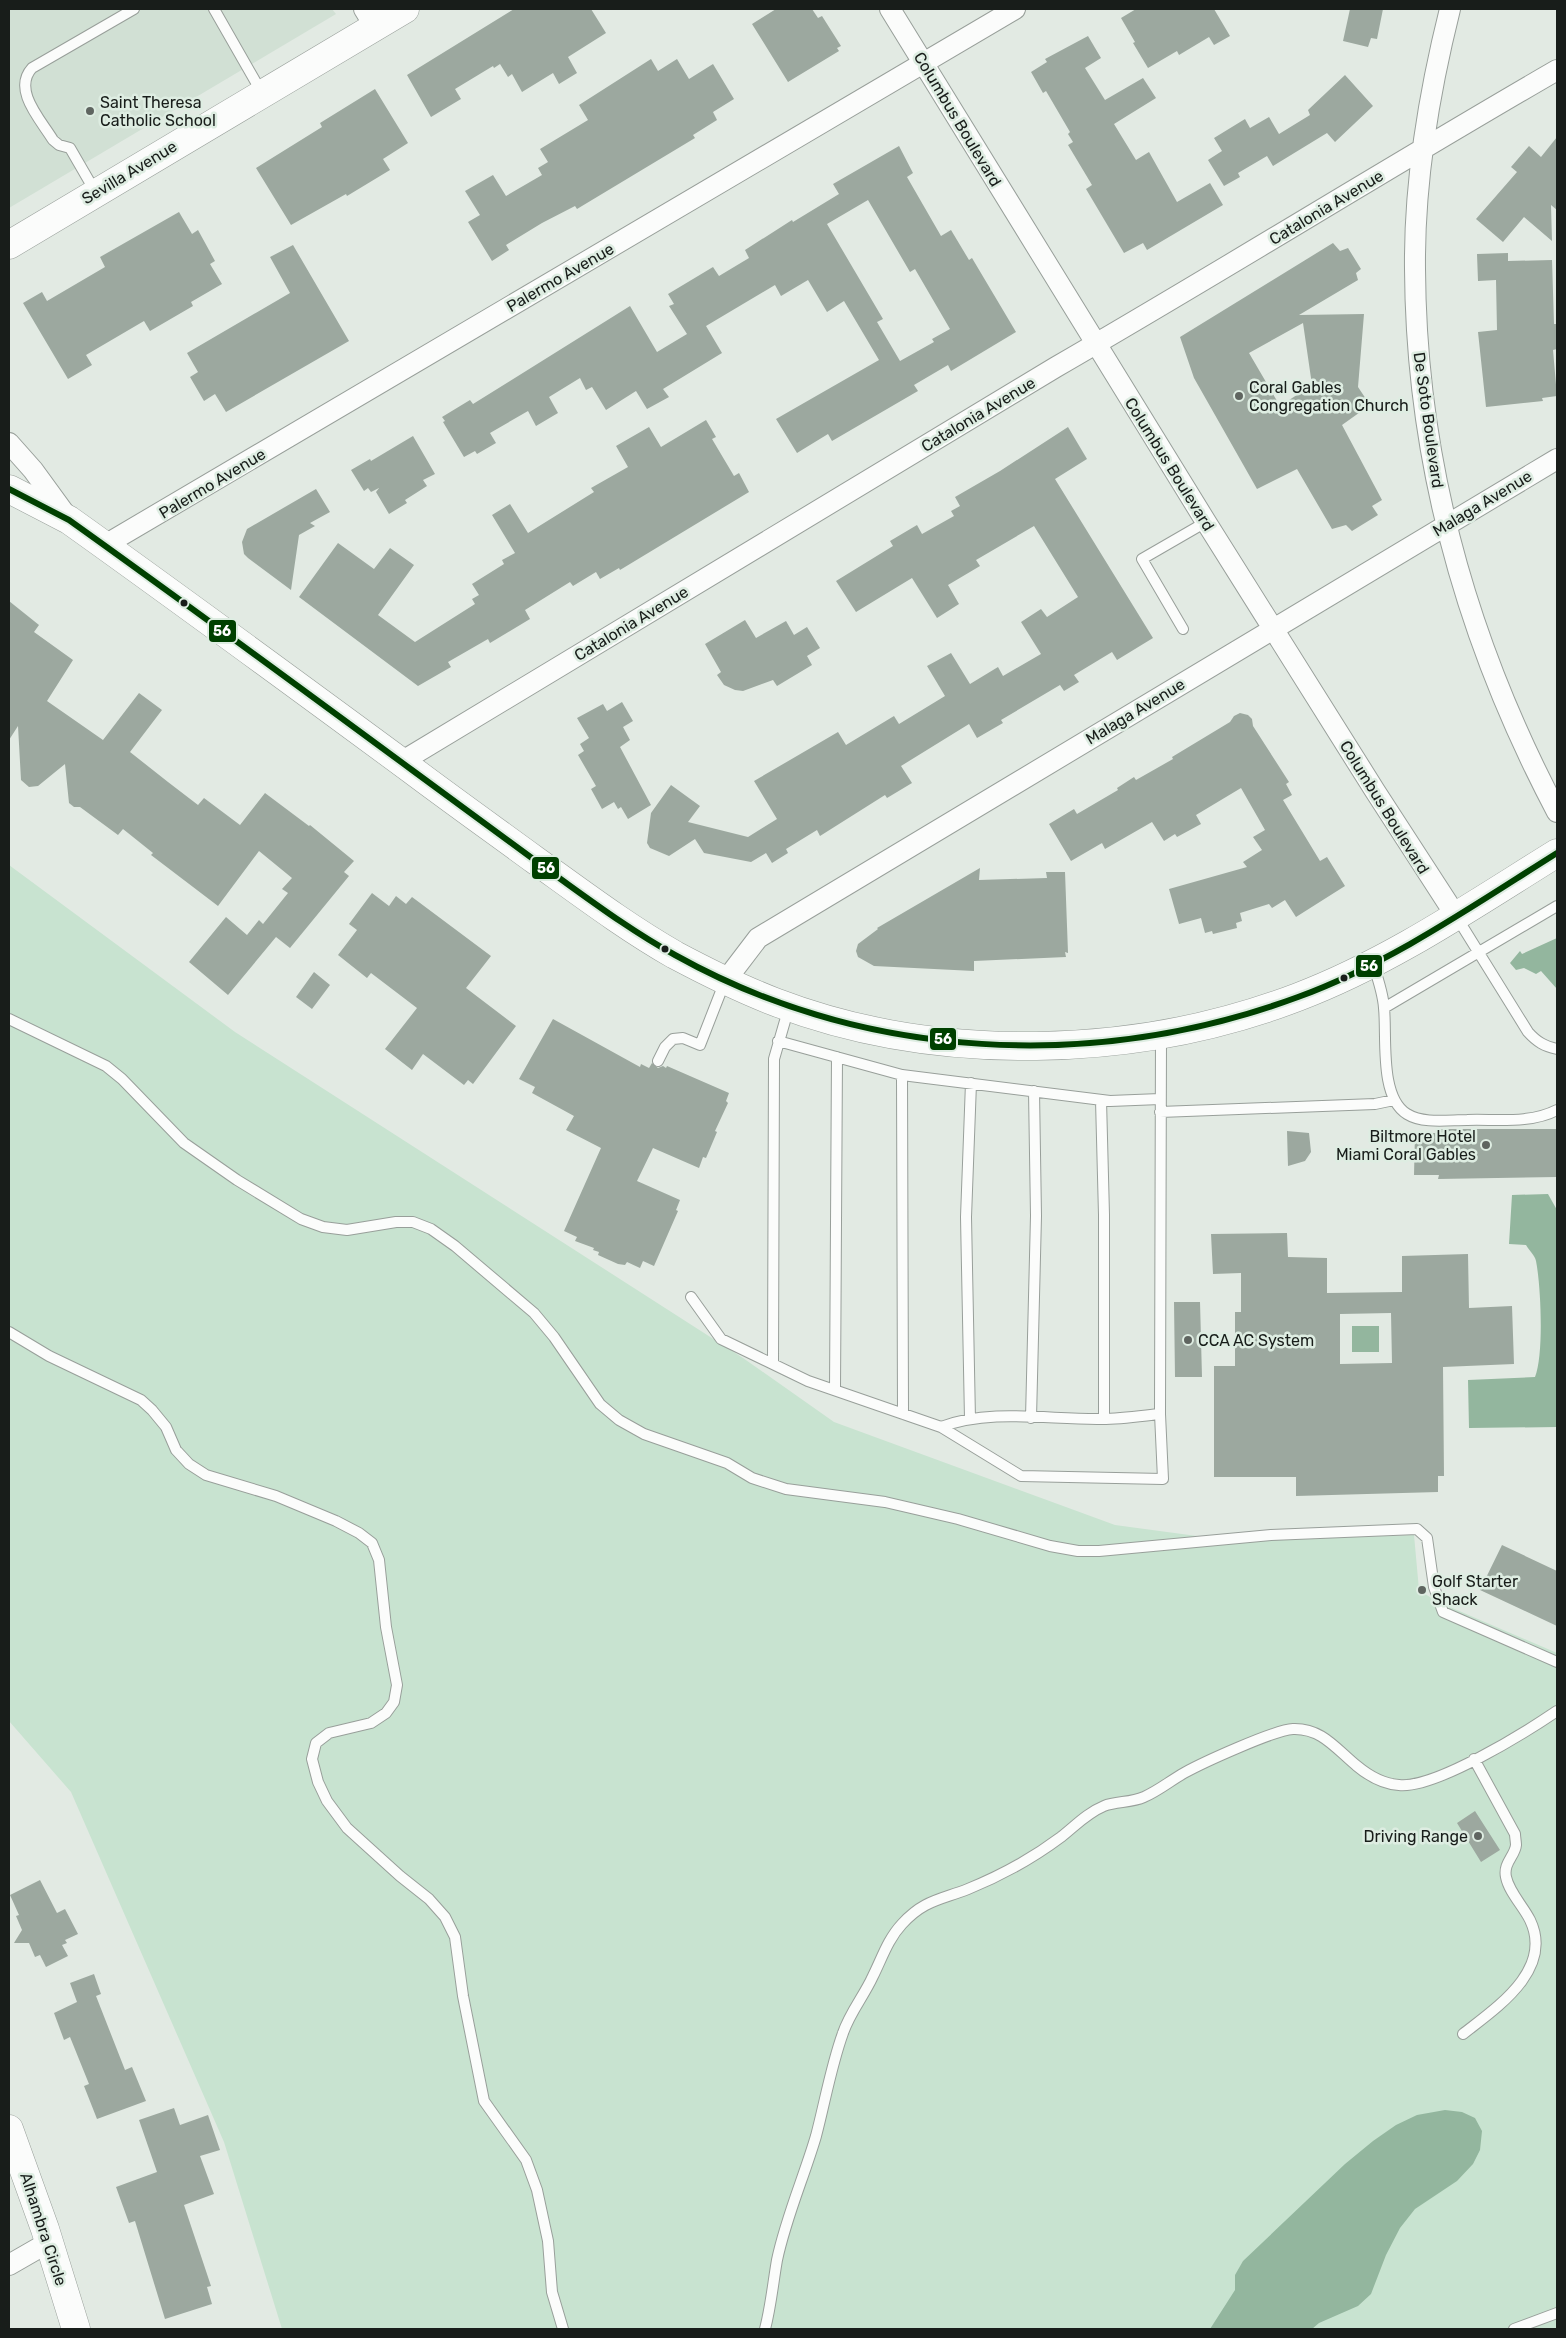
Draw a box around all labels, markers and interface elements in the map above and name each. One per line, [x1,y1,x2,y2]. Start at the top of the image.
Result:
street label: Columbus Boulevard [910,48,1005,190]
place label: Saint Theresa Catholic School [100,93,216,130]
marker: Saint Theresa Catholic School [84,105,96,117]
street label: Sevilla Avenue [78,137,180,208]
street label: Catalonia Avenue [1266,166,1387,249]
street label: Palermo Avenue [503,239,617,316]
street label: De Soto Boulevard [1410,351,1447,489]
street label: Catalonia Avenue [918,373,1039,456]
place label: Coral Gables Congregation Church [1249,378,1409,415]
marker: Coral Gables Congregation Church [1233,390,1245,402]
street label: Columbus Boulevard [1121,394,1218,534]
street label: Palermo Avenue [156,444,269,523]
street label: Malaga Avenue [1429,466,1535,540]
street label: Catalonia Avenue [571,582,692,665]
unlabelled marker [179,598,189,608]
line badge: 56 [208,619,237,643]
text: 56 [213,623,231,640]
street label: Malaga Avenue [1082,674,1188,748]
street label: Columbus Boulevard [1336,737,1433,877]
line badge: 56 [531,856,560,880]
text: 56 [537,860,555,877]
unlabelled marker [660,944,670,954]
line badge: 56 [1355,954,1383,978]
text: 56 [1360,958,1378,975]
unlabelled marker [1339,973,1349,983]
line badge: 56 [929,1027,957,1051]
text: 56 [934,1031,952,1048]
place label: Biltmore Hotel Miami Coral Gables [1336,1127,1476,1164]
marker: Biltmore Hotel Miami Coral Gables [1480,1139,1492,1151]
place label: CCA AC System [1198,1331,1314,1350]
marker: CCA AC System [1182,1334,1194,1346]
place label: Golf Starter Shack [1432,1572,1518,1609]
marker: Golf Starter Shack [1416,1584,1428,1596]
place label: Driving Range [1364,1827,1468,1846]
marker: Driving Range [1472,1830,1484,1842]
street label: Alhambra Circle [16,2170,71,2288]

